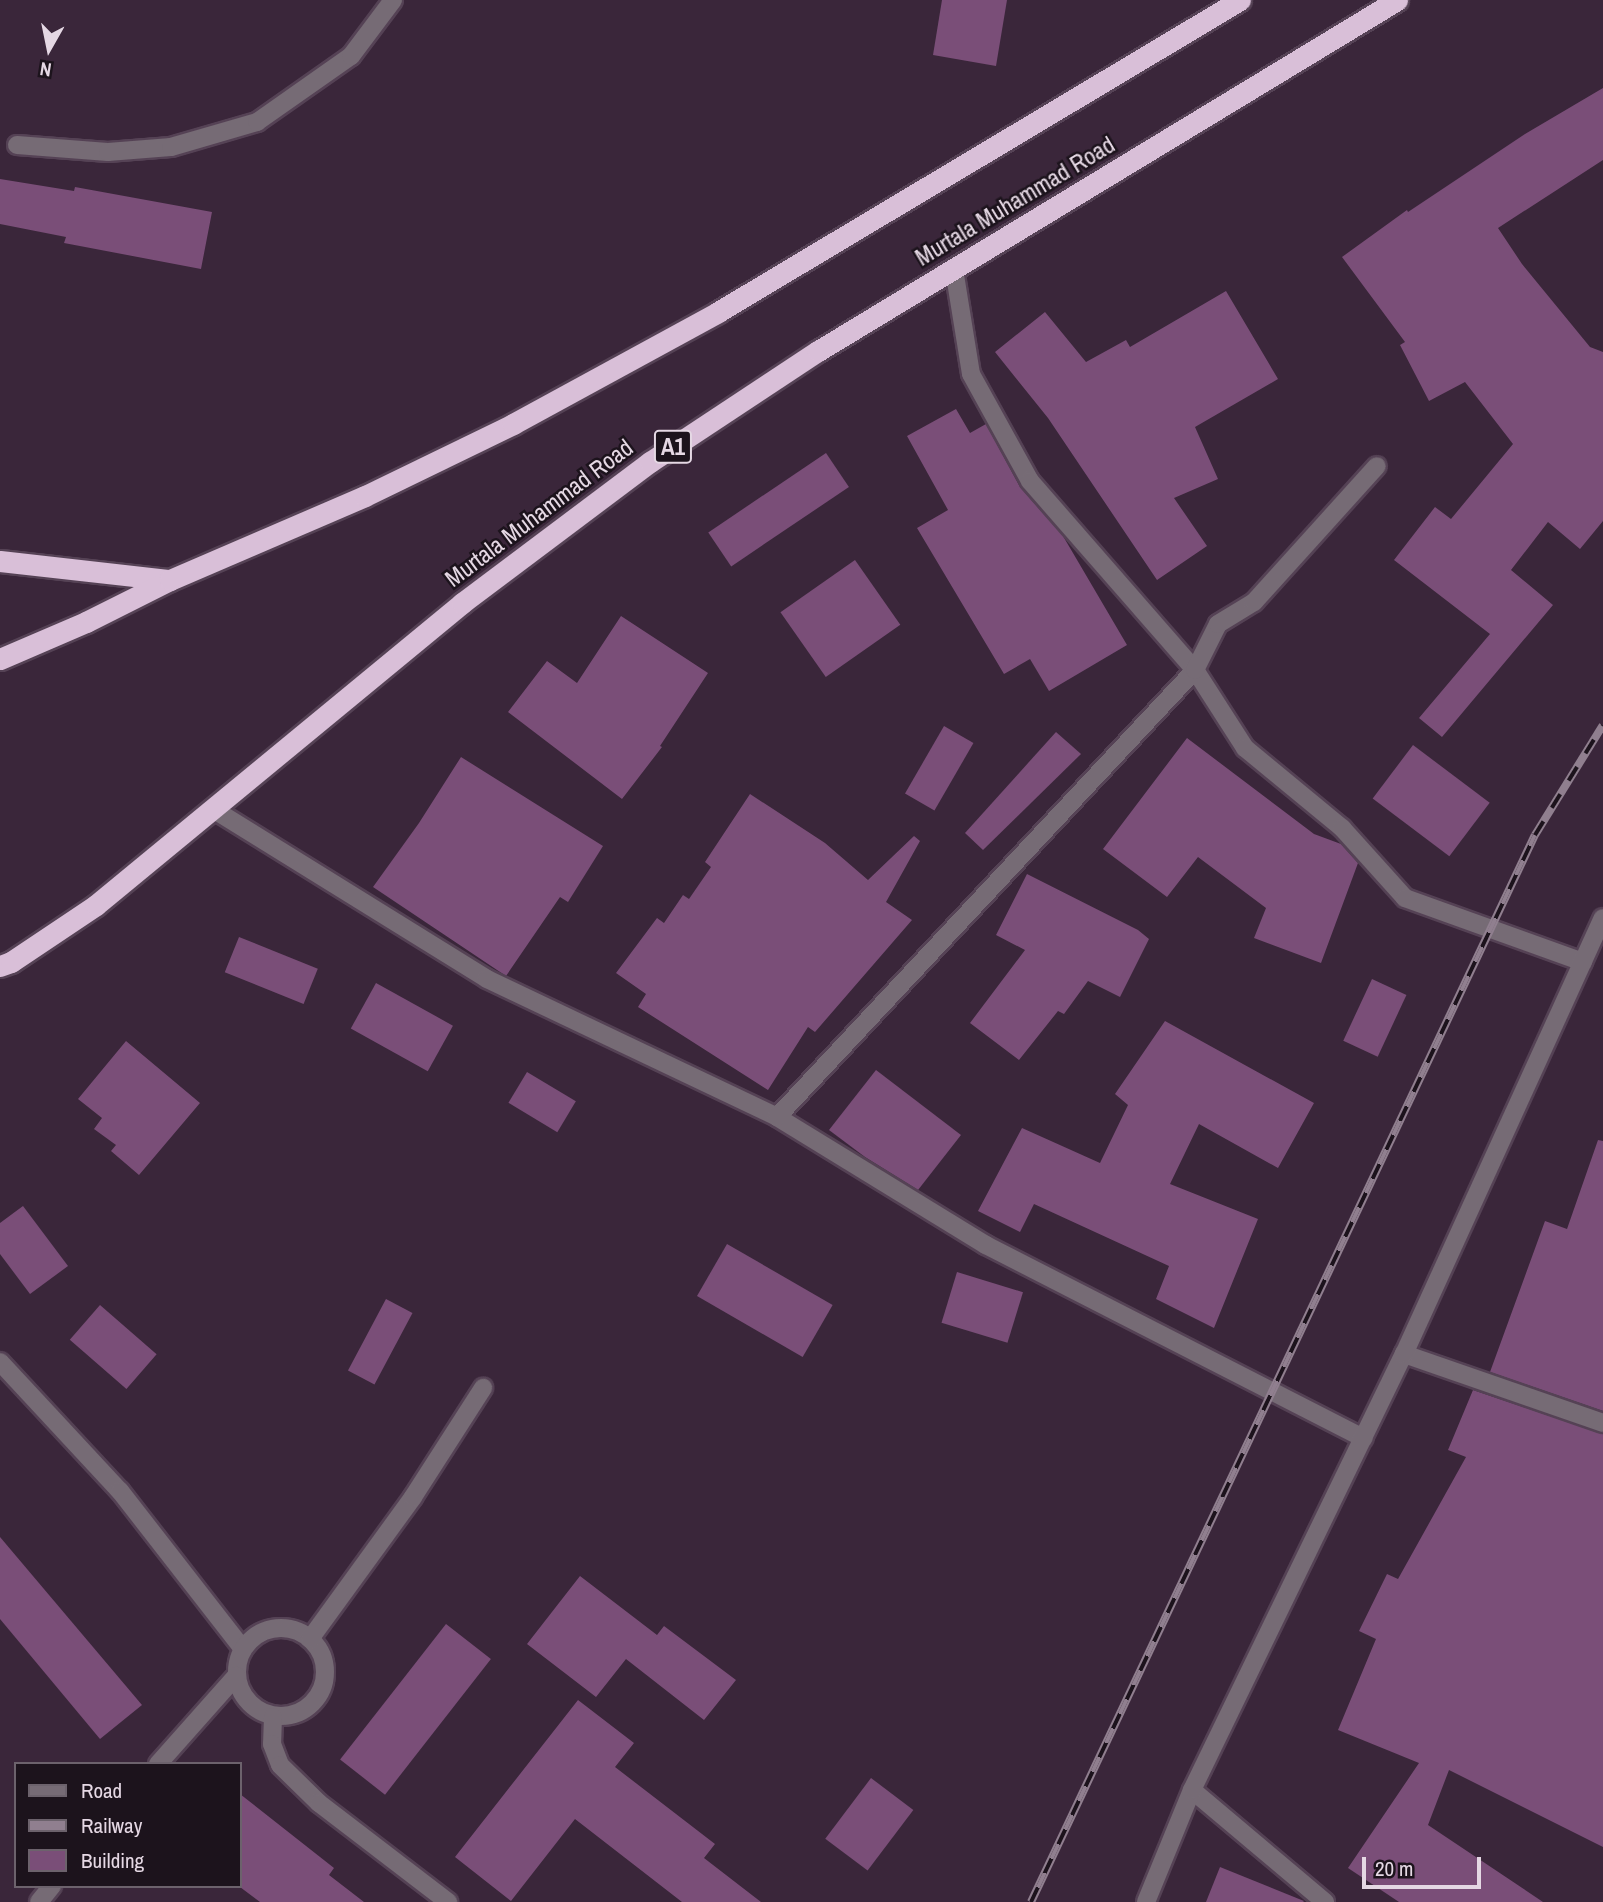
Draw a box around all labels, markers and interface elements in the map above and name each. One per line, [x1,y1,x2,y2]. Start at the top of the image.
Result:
north arrow [14,14,84,84]
text: N [38,56,53,83]
street label: Murtala Muhammad Road [910,130,1120,272]
road number: A1 [654,428,692,466]
street label: Murtala Muhammad Road [439,433,639,593]
legend [14,1762,242,1888]
text: Road [81,1776,122,1805]
text: Railway [81,1811,142,1840]
scale bar [1365,1842,1484,1886]
text: Building [81,1846,144,1875]
text: 20 m [1375,1854,1413,1883]

